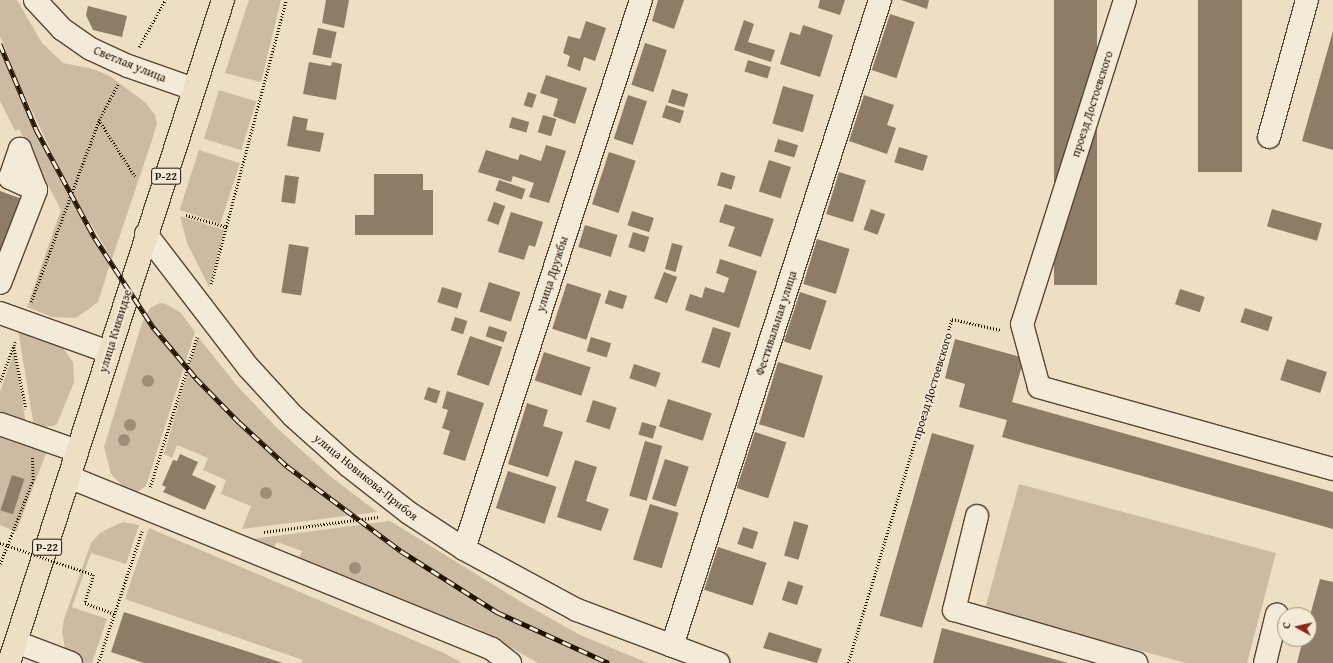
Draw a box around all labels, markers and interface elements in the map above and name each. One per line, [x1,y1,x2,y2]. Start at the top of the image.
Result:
street label: Светлая улица [92,43,168,85]
street label: проезд Достоевского [1068,49,1116,159]
road number: Р-22 [151,167,181,185]
street label: улица Дружбы [533,234,571,314]
street label: Фестивальная улица [752,269,800,377]
street label: улица Киквидзе [96,288,134,374]
street label: проезд Достоевского [909,331,955,441]
street label: улица Новикова-Прибоя [311,431,421,523]
road number: Р-22 [32,538,62,556]
north arrow [1277,607,1317,647]
text: С [1278,621,1294,630]

